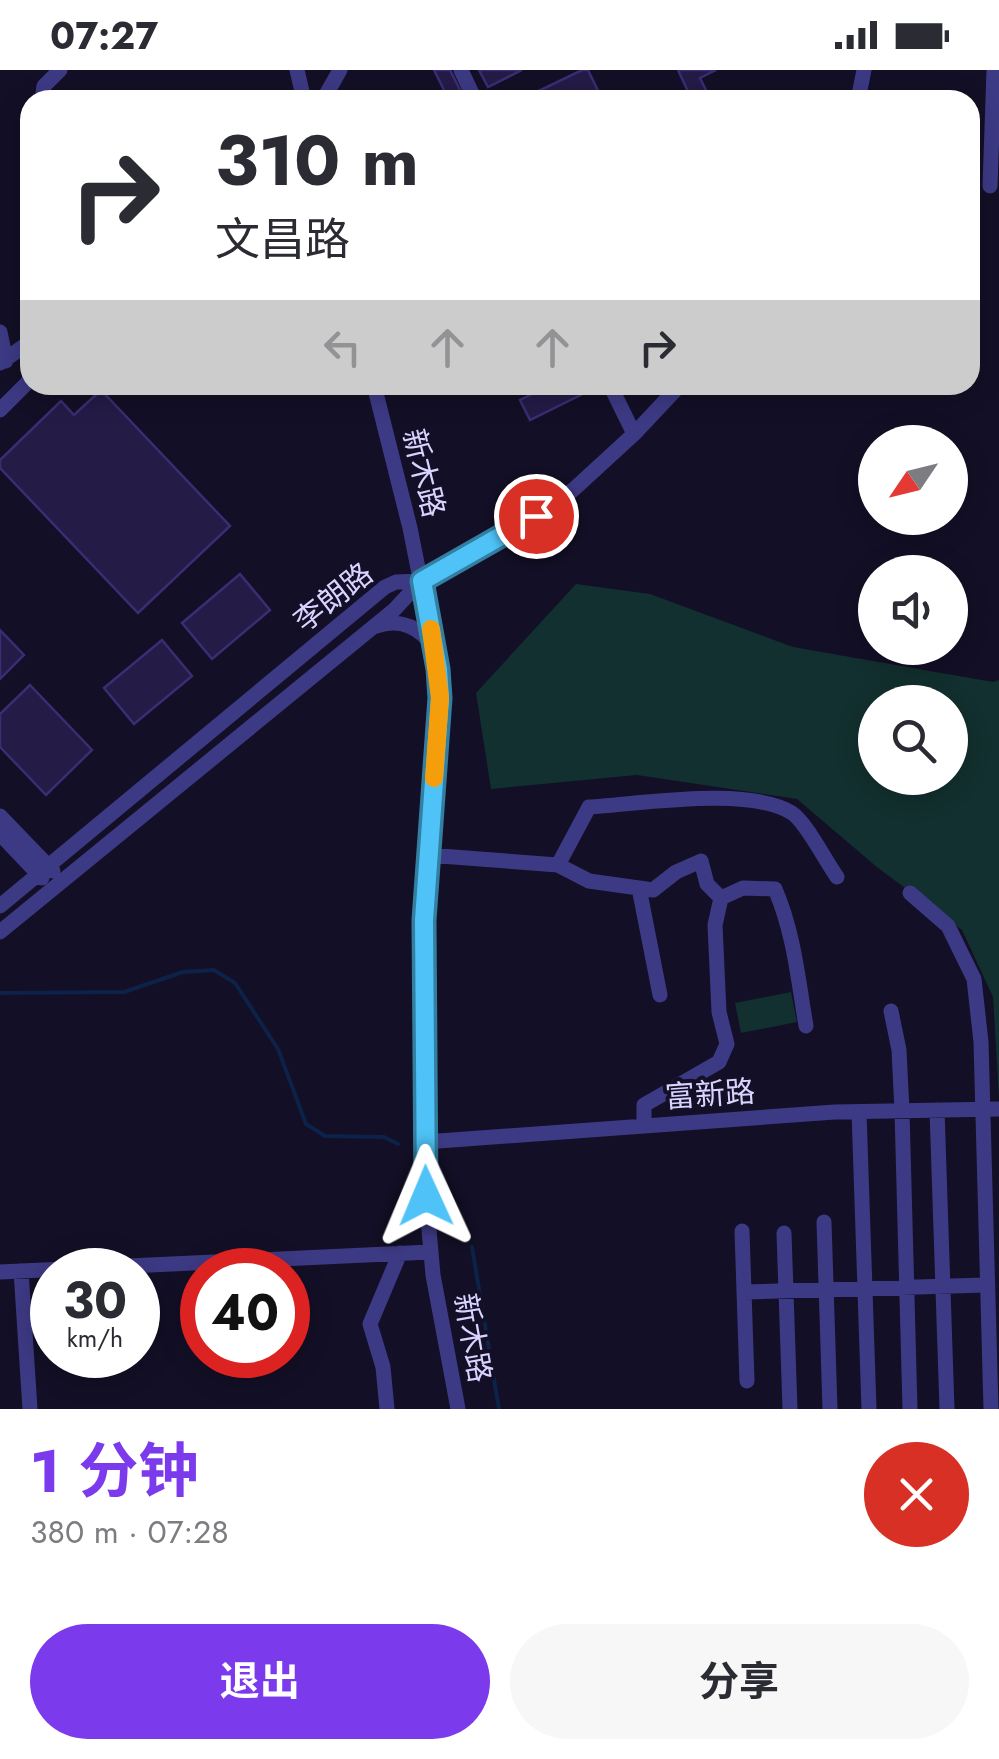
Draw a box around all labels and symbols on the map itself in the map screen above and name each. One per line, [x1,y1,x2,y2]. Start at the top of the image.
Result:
street label: 新木路 [392,424,456,522]
north arrow [858,425,968,535]
pin [494,474,579,559]
street label: 李朗路 [284,552,382,642]
street label: 富新路 [664,1069,756,1119]
position arrow [374,1144,478,1248]
speed limit sign: 40 [180,1248,310,1378]
street label: 新木路 [444,1290,502,1386]

